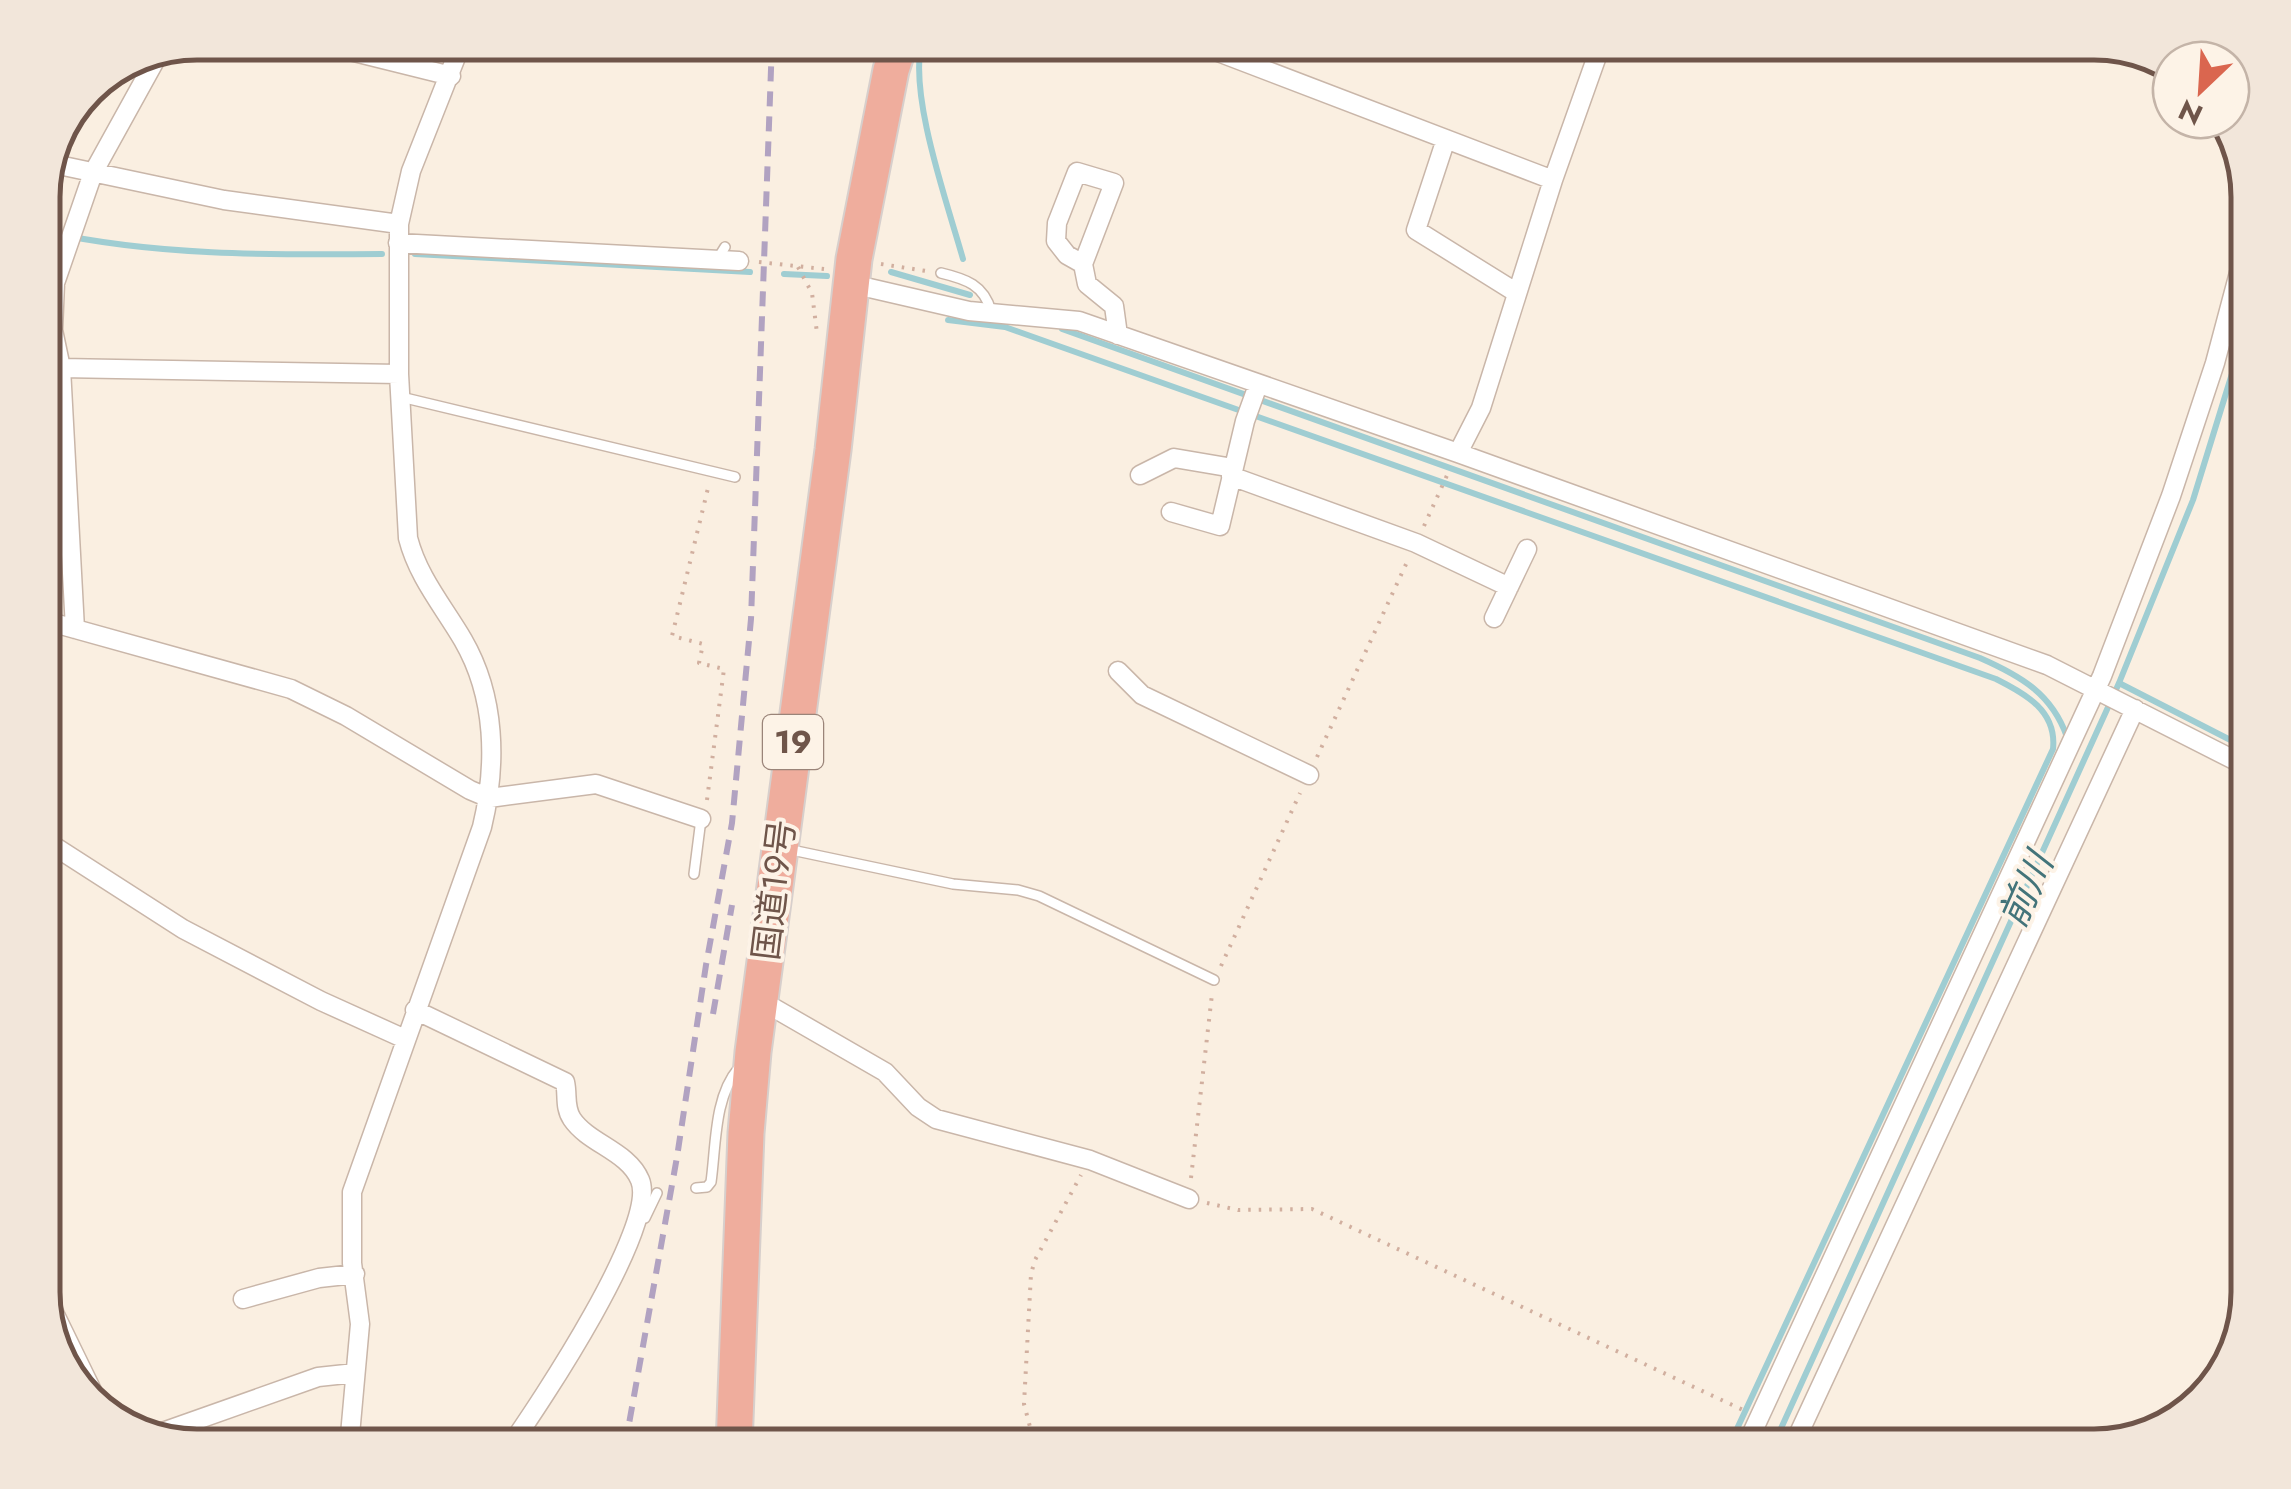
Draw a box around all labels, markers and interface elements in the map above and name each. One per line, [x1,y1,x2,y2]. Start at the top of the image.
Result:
north arrow [2151,40,2251,140]
text: N [2172,89,2209,135]
road number: 19 [763,715,823,769]
street label: 国道19号 [741,817,807,963]
water label: 前川 [1985,840,2068,936]

